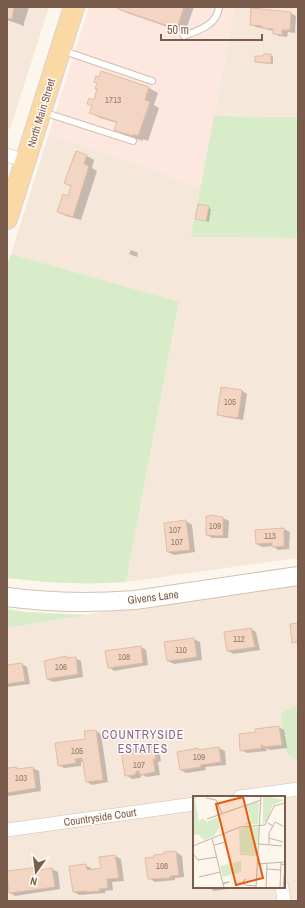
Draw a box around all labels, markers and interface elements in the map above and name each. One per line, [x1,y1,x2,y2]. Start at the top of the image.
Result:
scale bar [161,16,262,42]
text: 50 m [167,22,189,38]
street label: North Main Street [24,76,58,149]
house number: 1713 [105,94,121,106]
house number: 105 [224,396,236,408]
house number: 109 [209,520,221,532]
house number: 107 [169,524,181,536]
house number: 113 [264,530,276,542]
house number: 107 [171,536,183,548]
street label: Givens Lane [127,587,179,607]
house number: 112 [233,633,245,645]
house number: 110 [175,644,187,656]
house number: 108 [118,651,130,663]
house number: 106 [55,661,67,673]
district label: COUNTRYSIDE ESTATES [102,727,184,757]
house number: 105 [71,745,83,757]
house number: 109 [193,751,205,763]
house number: 107 [133,759,145,771]
house number: 103 [15,772,27,784]
inset map [193,796,285,888]
street label: Countryside Court [63,805,138,829]
north arrow [16,852,56,892]
house number: 108 [156,860,168,872]
text: N [29,874,38,889]

